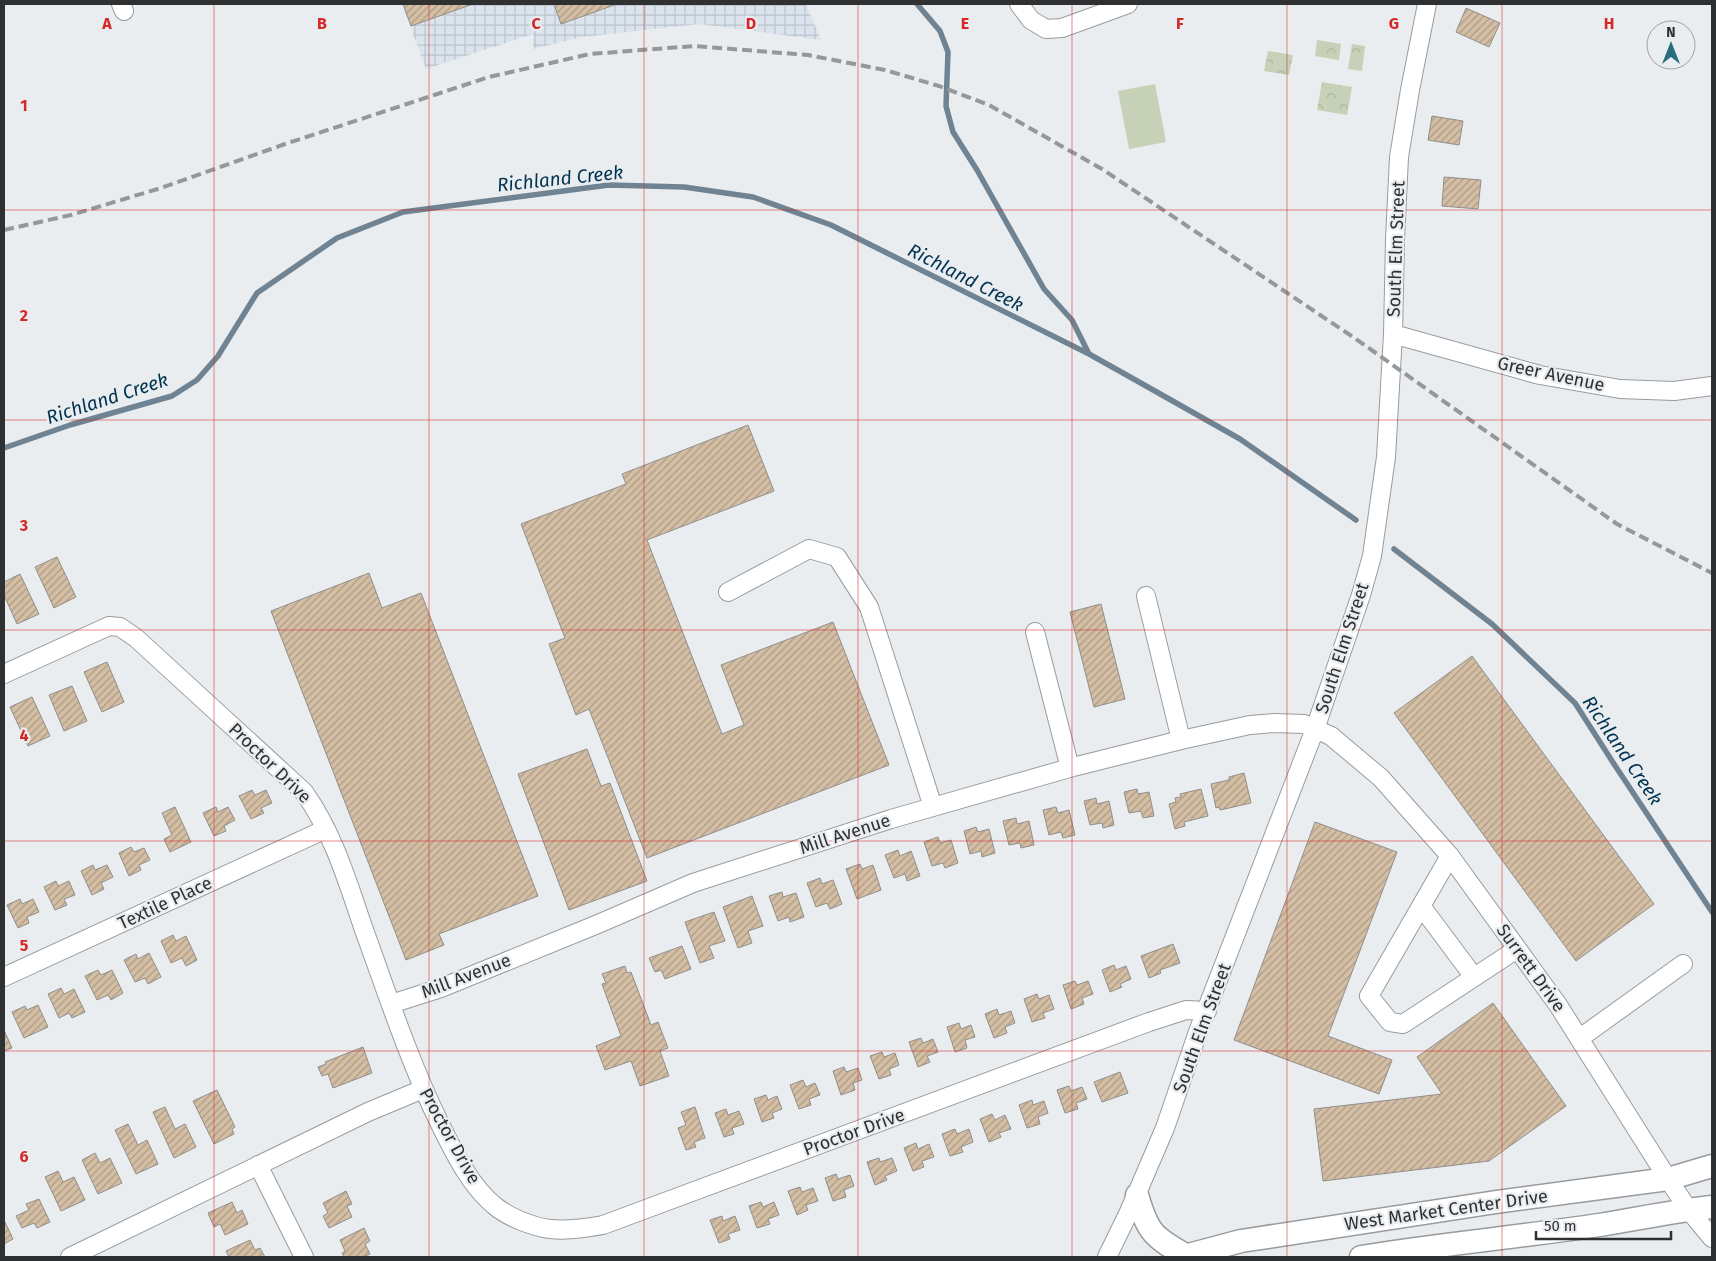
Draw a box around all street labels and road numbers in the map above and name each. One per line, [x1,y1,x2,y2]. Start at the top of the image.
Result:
street label: South Elm Street [1383,180,1409,318]
street label: Greer Avenue [1495,352,1607,396]
street label: South Elm Street [1310,579,1374,716]
street label: Proctor Drive [224,718,316,808]
street label: Mill Avenue [797,809,893,859]
street label: Textile Place [114,872,216,934]
street label: Surrett Drive [1492,920,1570,1016]
street label: Mill Avenue [418,949,514,1003]
street label: South Elm Street [1168,960,1236,1096]
street label: Proctor Drive [415,1084,485,1188]
street label: Proctor Drive [800,1103,908,1161]
street label: West Market Center Drive [1343,1185,1549,1235]

